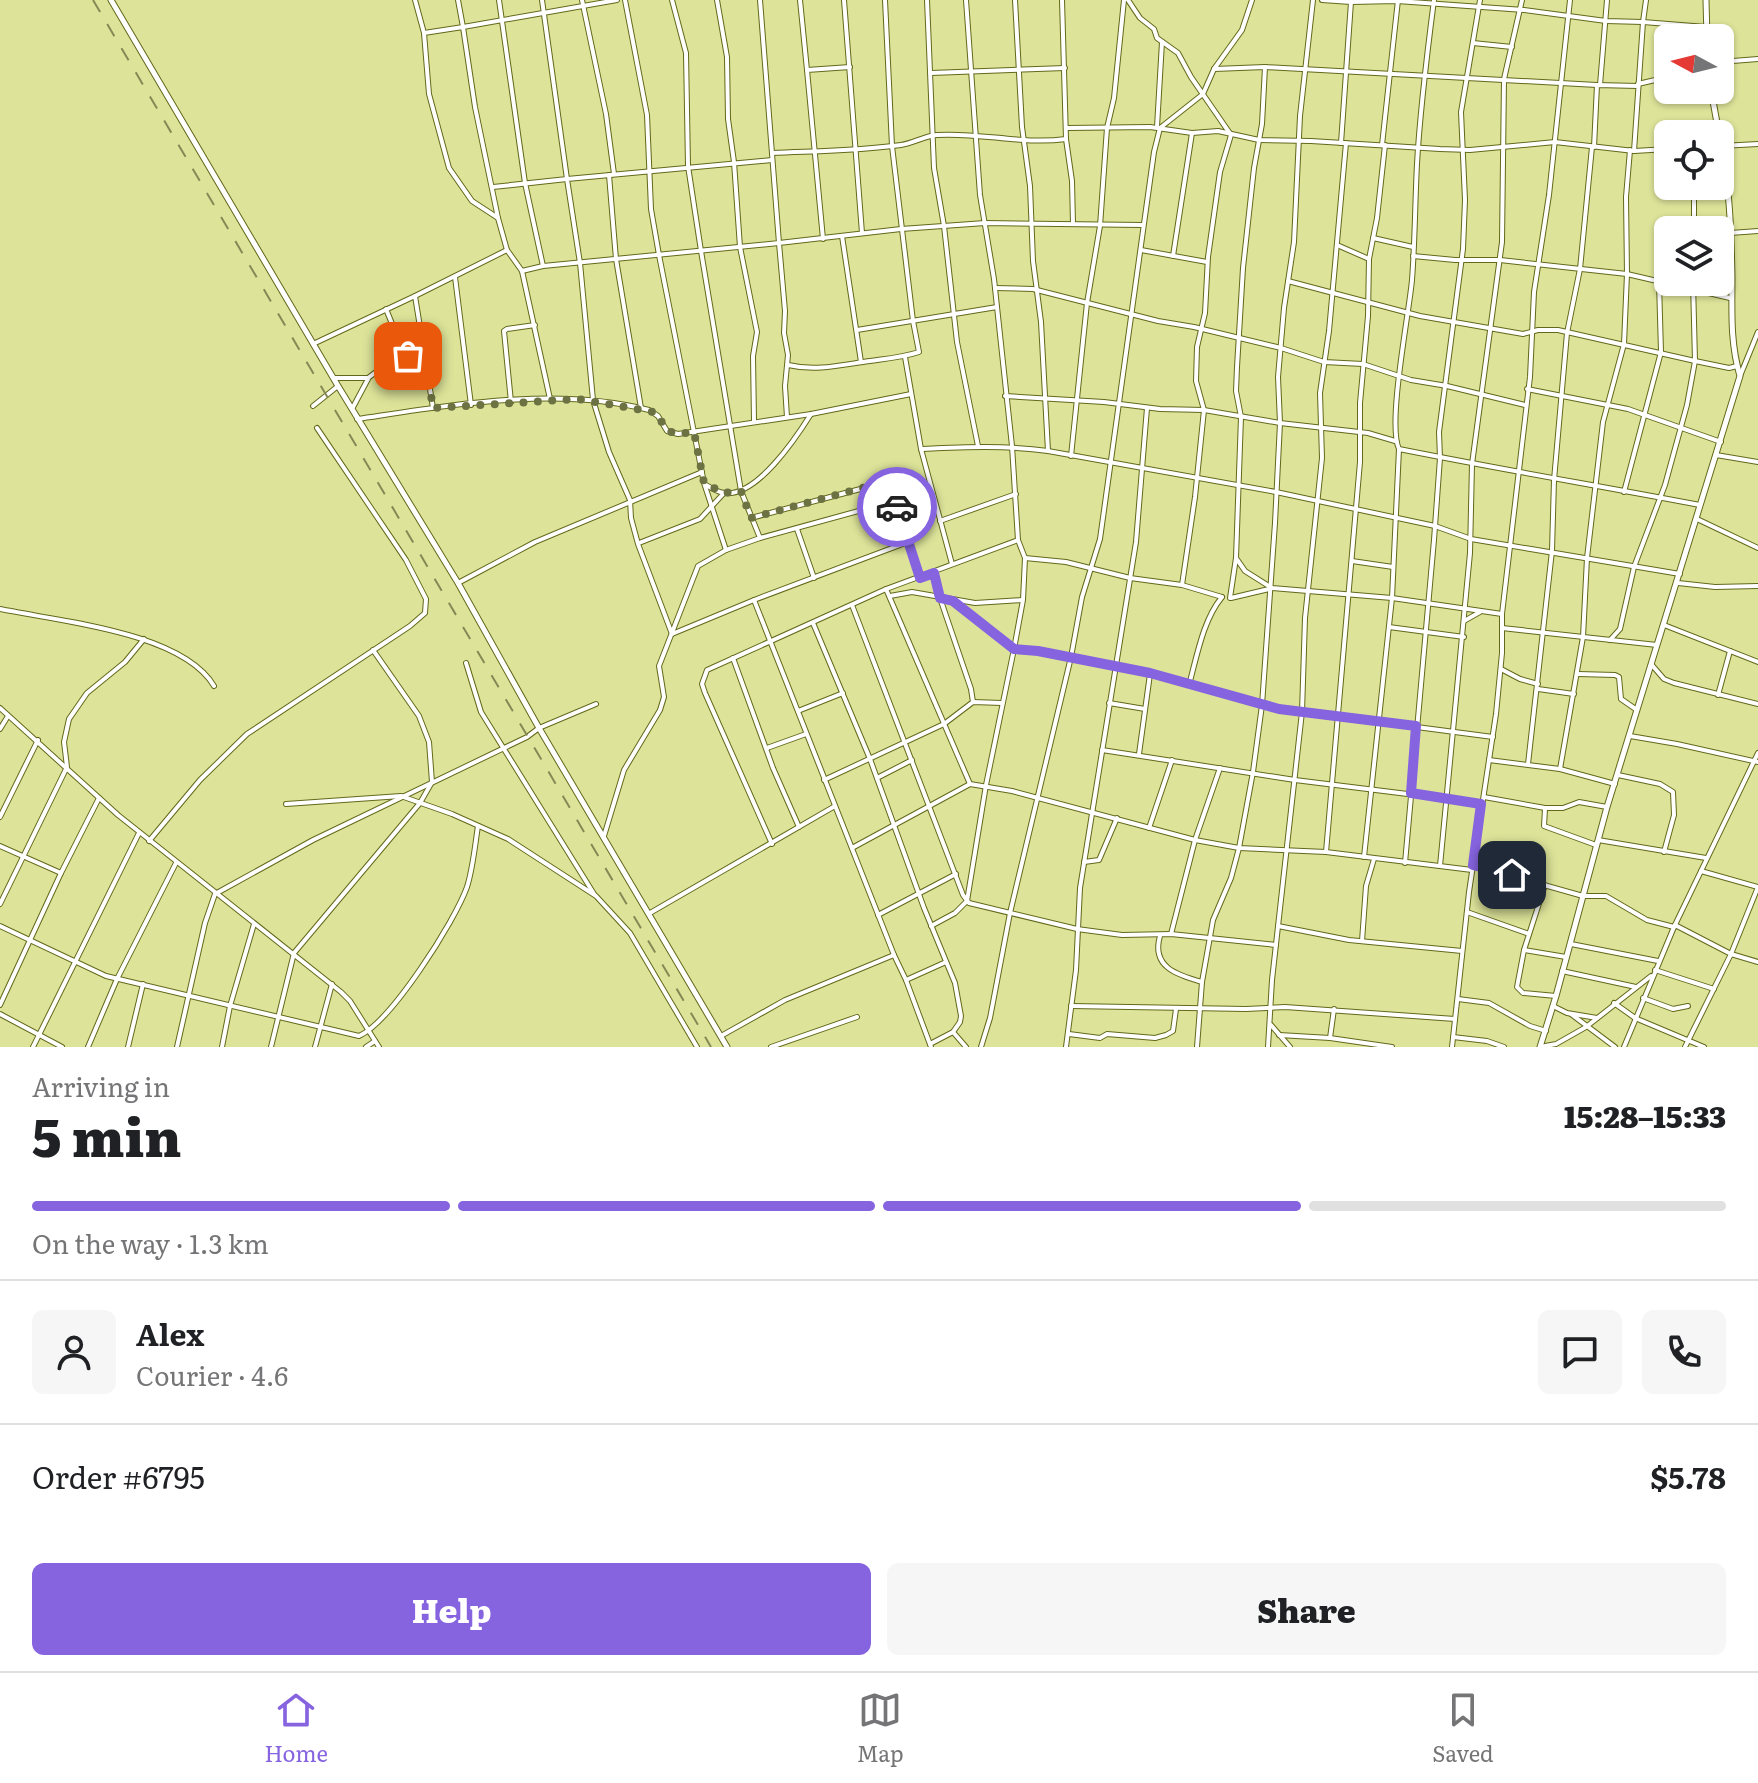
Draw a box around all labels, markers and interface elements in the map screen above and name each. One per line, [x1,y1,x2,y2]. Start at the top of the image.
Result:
north arrow [1654,24,1734,104]
map controls [1654,24,1734,296]
button: locate [1654,120,1734,200]
button: layers [1654,216,1734,296]
pin [374,322,442,390]
icon: bag [386,334,430,378]
courier [857,467,937,547]
icon: car [875,485,919,529]
pin [1478,841,1546,909]
icon: home [1490,853,1534,897]
text: Arriving in [32,1066,170,1105]
text: 15:28–15:33 [1564,1093,1726,1137]
text: 5 min [32,1096,182,1173]
text: On the way · 1.3 km [32,1223,269,1262]
button: person [32,1310,116,1394]
button: chat [1538,1310,1622,1394]
button: phone [1642,1310,1726,1394]
text: Alex [136,1311,204,1355]
text: Courier · 4.6 [136,1355,288,1394]
text: Order #6795 [32,1454,205,1498]
text: $5.78 [1650,1454,1726,1498]
button: Help [32,1563,871,1655]
button: Share [887,1563,1726,1655]
tab: Home [264,1688,328,1769]
tab: Map [857,1688,904,1769]
tab: Saved [1432,1688,1494,1769]

